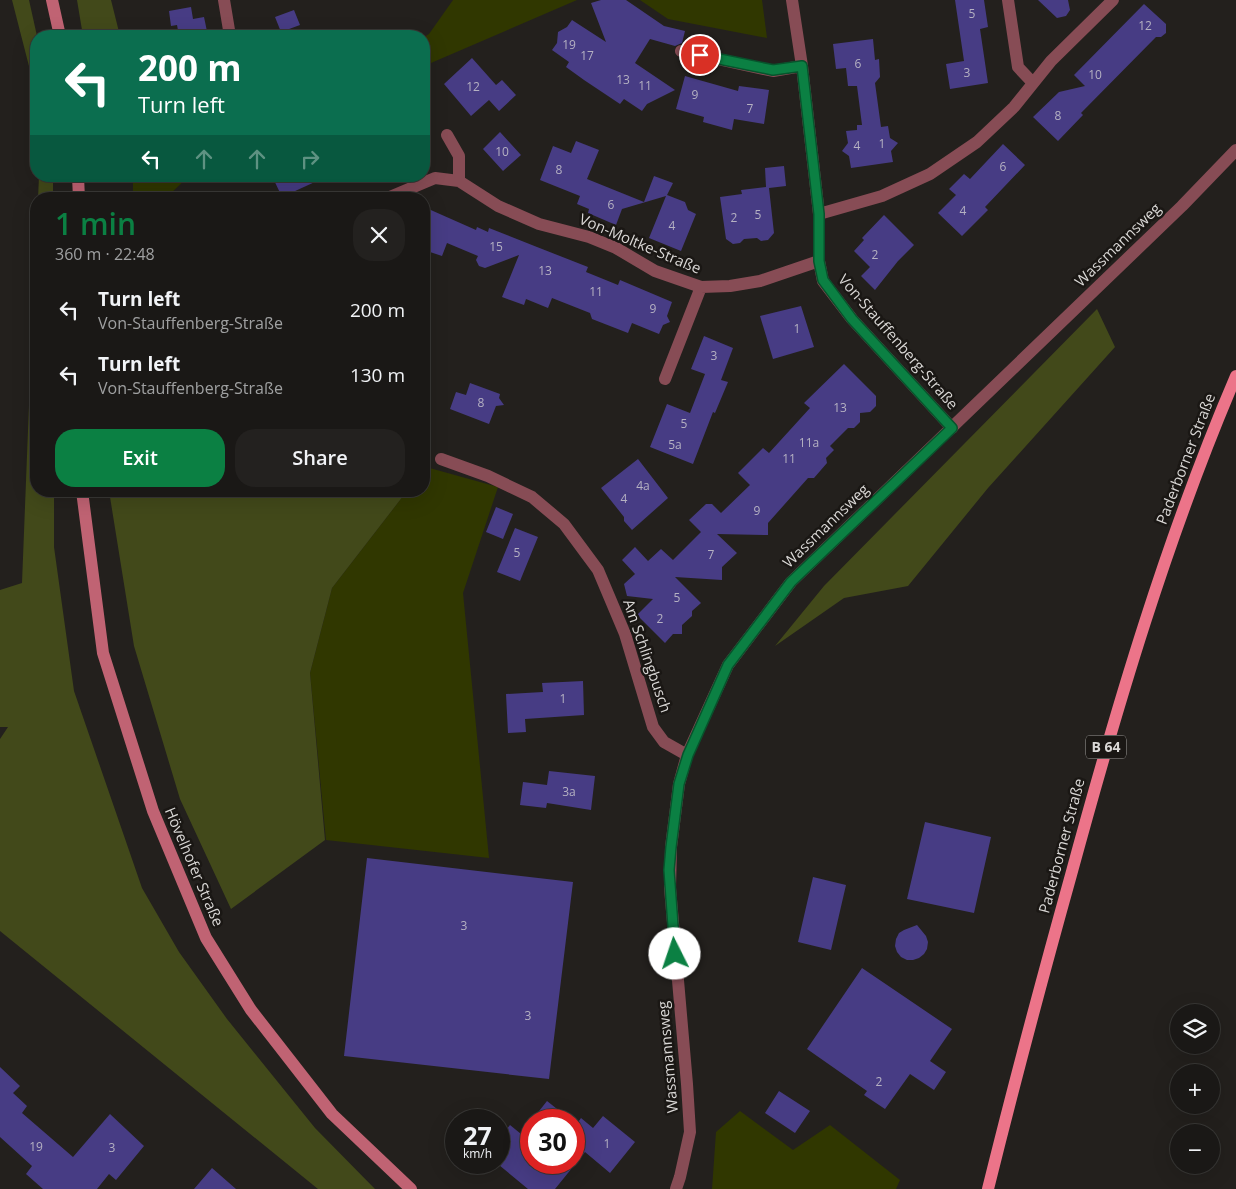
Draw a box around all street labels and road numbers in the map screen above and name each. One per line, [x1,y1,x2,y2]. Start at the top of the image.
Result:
street label: Wassmannsweg [1070,198,1165,291]
street label: Von-Moltke-Straße [576,208,704,278]
street label: Von-Stauffenberg-Straße [834,269,963,413]
street label: Paderborner Straße [1151,390,1219,527]
street label: Wassmannsweg [778,479,873,572]
street label: Am Schlingbusch [619,596,677,715]
road number: B 64 [1086,736,1126,759]
street label: Paderborner Straße [1033,776,1089,915]
street label: Hövelhofer Straße [161,804,229,929]
street label: Wassmannsweg [652,1000,682,1114]

